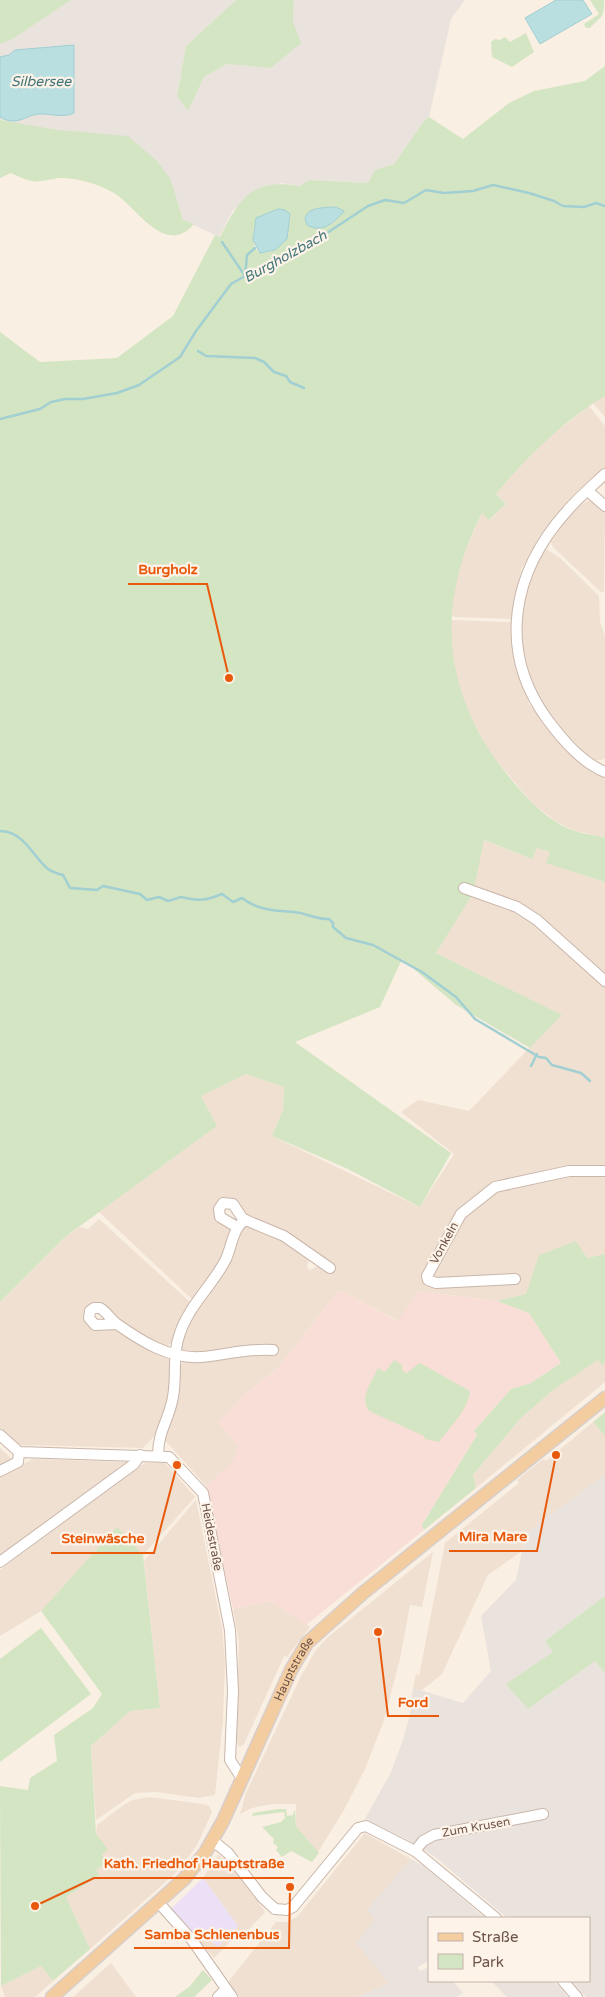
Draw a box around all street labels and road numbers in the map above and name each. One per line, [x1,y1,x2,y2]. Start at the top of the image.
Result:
street label: Vonkeln [427,1220,461,1266]
street label: Heidestraße [199,1502,225,1572]
street label: Hauptstraße [271,1633,317,1703]
street label: Zum Krusen [441,1814,511,1840]

